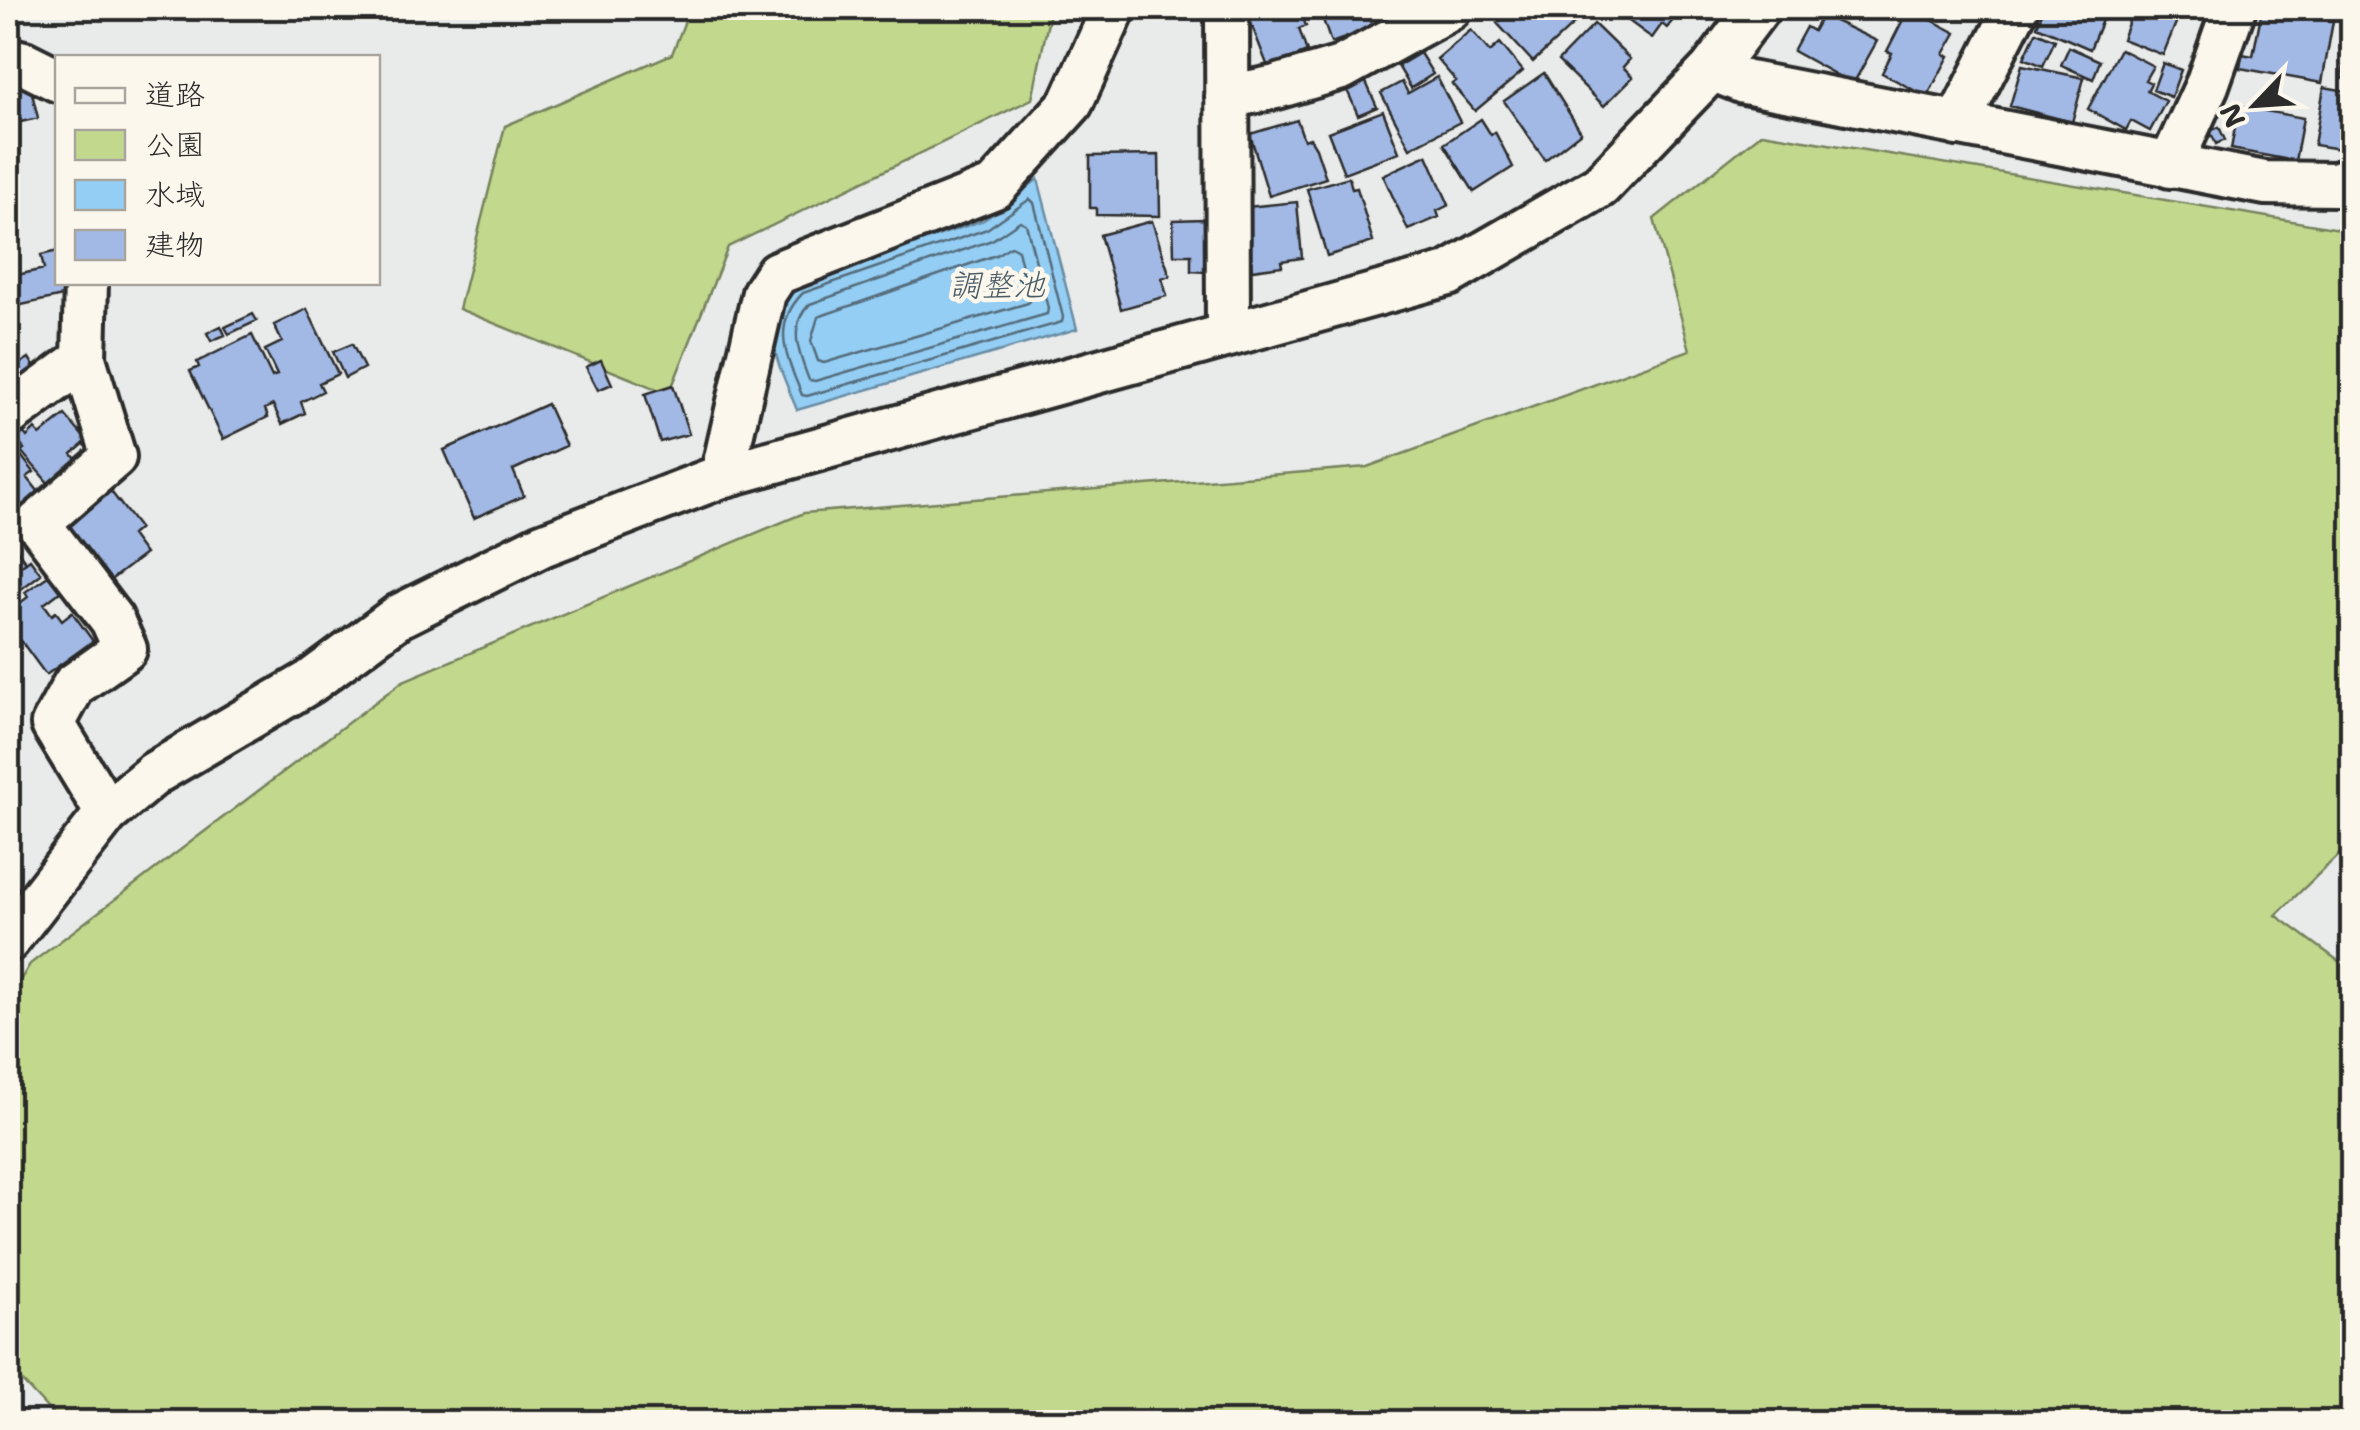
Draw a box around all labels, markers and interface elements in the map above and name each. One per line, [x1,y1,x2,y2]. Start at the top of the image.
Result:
legend [55,55,380,285]
north arrow [2205,55,2305,155]
text: 道路 [145,74,205,115]
text: N [2210,97,2254,134]
text: 公園 [145,124,205,165]
text: 水域 [145,174,205,215]
text: 建物 [145,224,205,265]
water label: 調整池 [949,263,1046,306]

